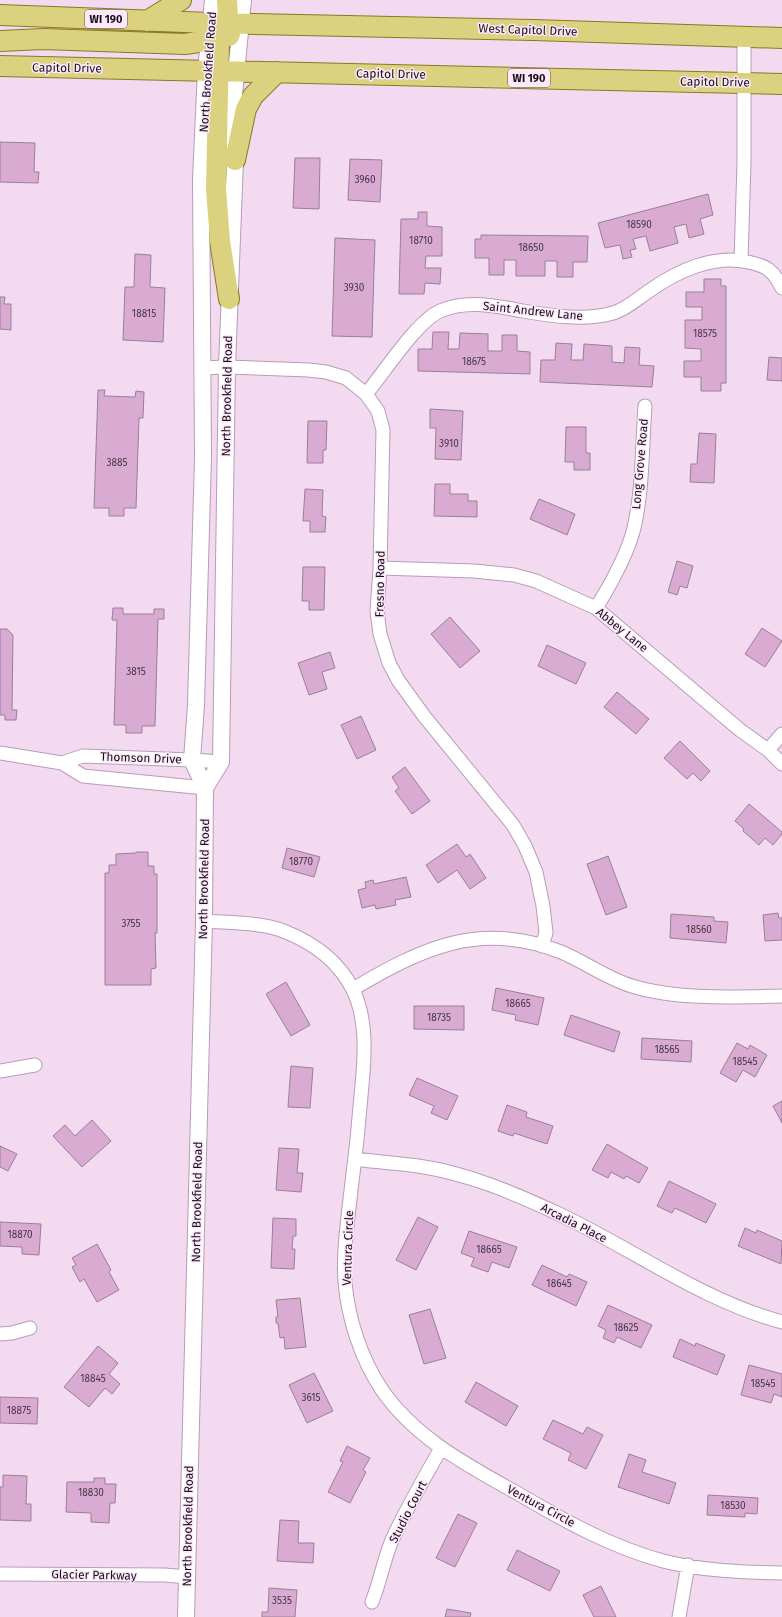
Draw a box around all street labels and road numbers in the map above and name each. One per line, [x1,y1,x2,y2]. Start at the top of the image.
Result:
road number: WI 190 [85,10,127,28]
street label: North Brookfield Road [197,11,219,133]
street label: West Capitol Drive [478,21,578,39]
street label: Capitol Drive [32,60,102,76]
street label: Capitol Drive [356,66,426,82]
road number: WI 190 [508,69,550,87]
street label: Capitol Drive [680,74,750,90]
street label: Saint Andrew Lane [482,299,584,323]
street label: North Brookfield Road [219,335,235,457]
street label: Long Grove Road [629,418,651,510]
street label: Fresno Road [372,550,388,618]
street label: Abbey Lane [593,605,651,655]
street label: Thomson Drive [100,750,182,766]
street label: North Brookfield Road [196,818,212,940]
street label: North Brookfield Road [189,1141,205,1263]
street label: Arcadia Place [539,1200,609,1246]
street label: Ventura Circle [340,1210,356,1286]
street label: North Brookfield Road [180,1465,196,1587]
street label: Studio Court [386,1478,430,1545]
street label: Ventura Circle [504,1482,578,1530]
street label: Glacier Parkway [51,1567,137,1583]

